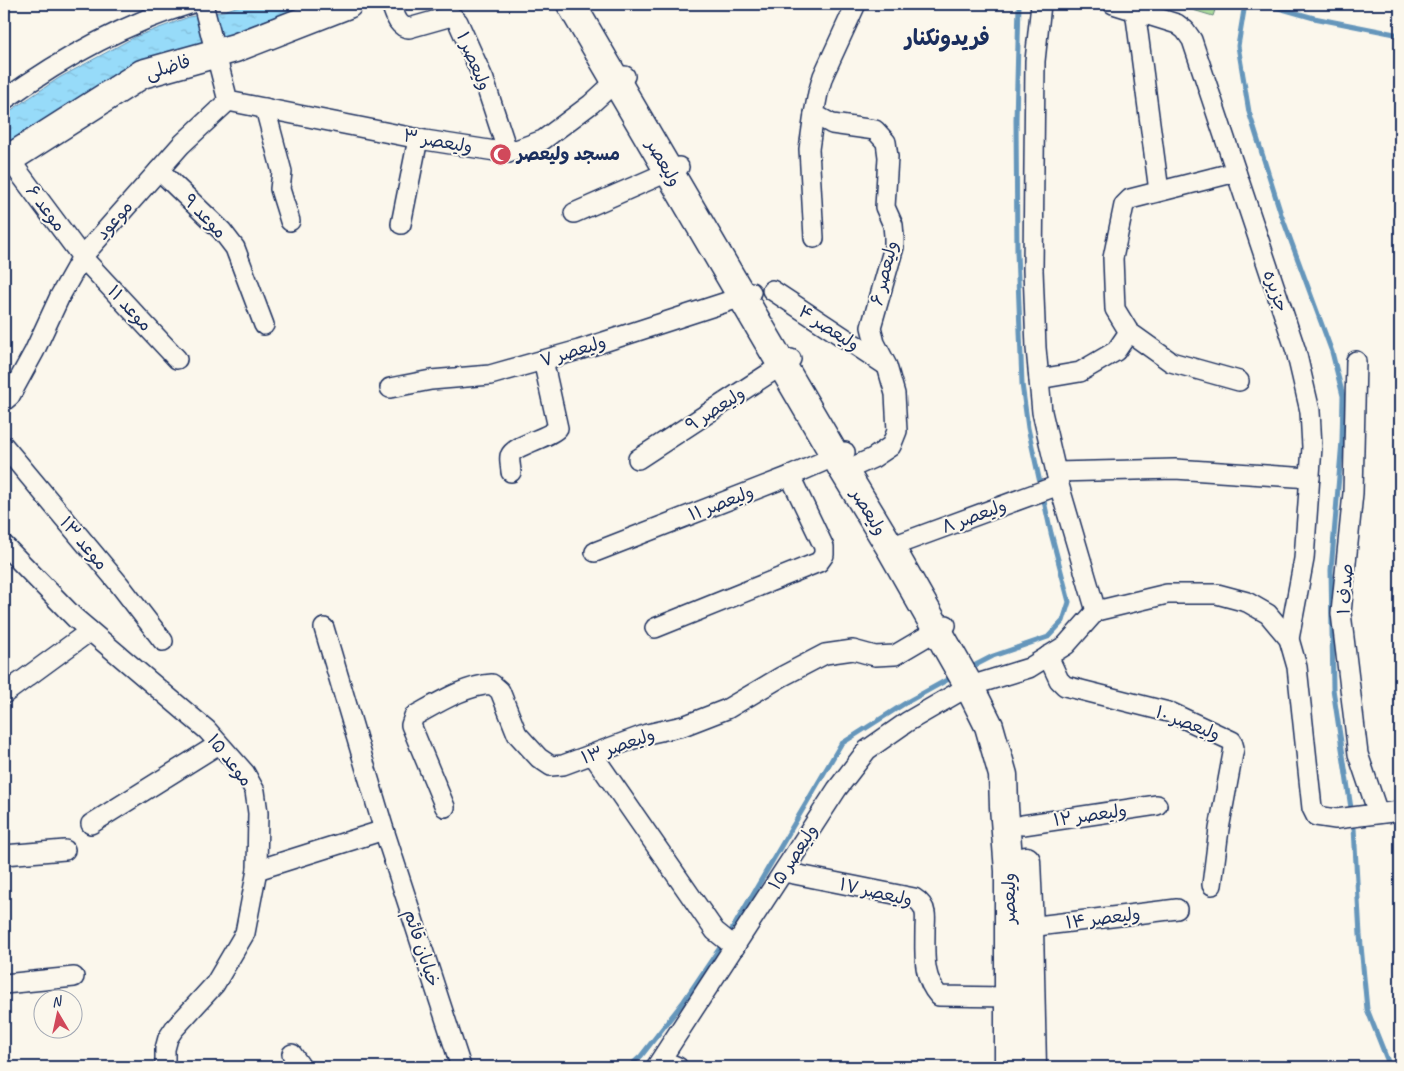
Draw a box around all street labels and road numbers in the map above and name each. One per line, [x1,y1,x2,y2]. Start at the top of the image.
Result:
street label: ولیعصر ۱ [452,28,496,94]
street label: فاضلی [143,50,193,84]
street label: ولیعصر ۳ [402,124,474,158]
street label: ولیعصر [641,134,686,190]
street label: موعد ۶ [21,180,71,236]
street label: موعد ۹ [179,189,231,243]
street label: موعود [91,196,138,245]
street label: ولیعصر ۶ [865,238,903,308]
street label: جزیره [1259,267,1293,315]
street label: موعد ۱۱ [103,280,157,336]
street label: ولیعصر ۴ [794,300,864,356]
street label: ولیعصر ۷ [537,331,609,371]
street label: ولیعصر ۹ [681,382,749,436]
street label: ولیعصر ۱۱ [685,481,757,525]
street label: ولیعصر [845,483,891,539]
street label: ولیعصر ۸ [938,494,1010,538]
street label: موعد ۱۳ [55,512,113,574]
street label: صدف ۱ [1332,563,1358,615]
street label: ولیعصر ۱۰ [1153,701,1223,745]
street label: ولیعصر ۱۳ [578,723,658,769]
street label: موعد ۱۵ [203,729,257,791]
street label: ولیعصر ۱۲ [1052,799,1128,831]
street label: ولیعصر ۱۵ [764,820,822,894]
street label: ولیعصر ۱۷ [837,873,915,911]
street label: ولیعصر [998,873,1020,925]
street label: ولیعصر ۱۴ [1064,903,1142,933]
street label: خیابان قائم [396,906,445,990]

